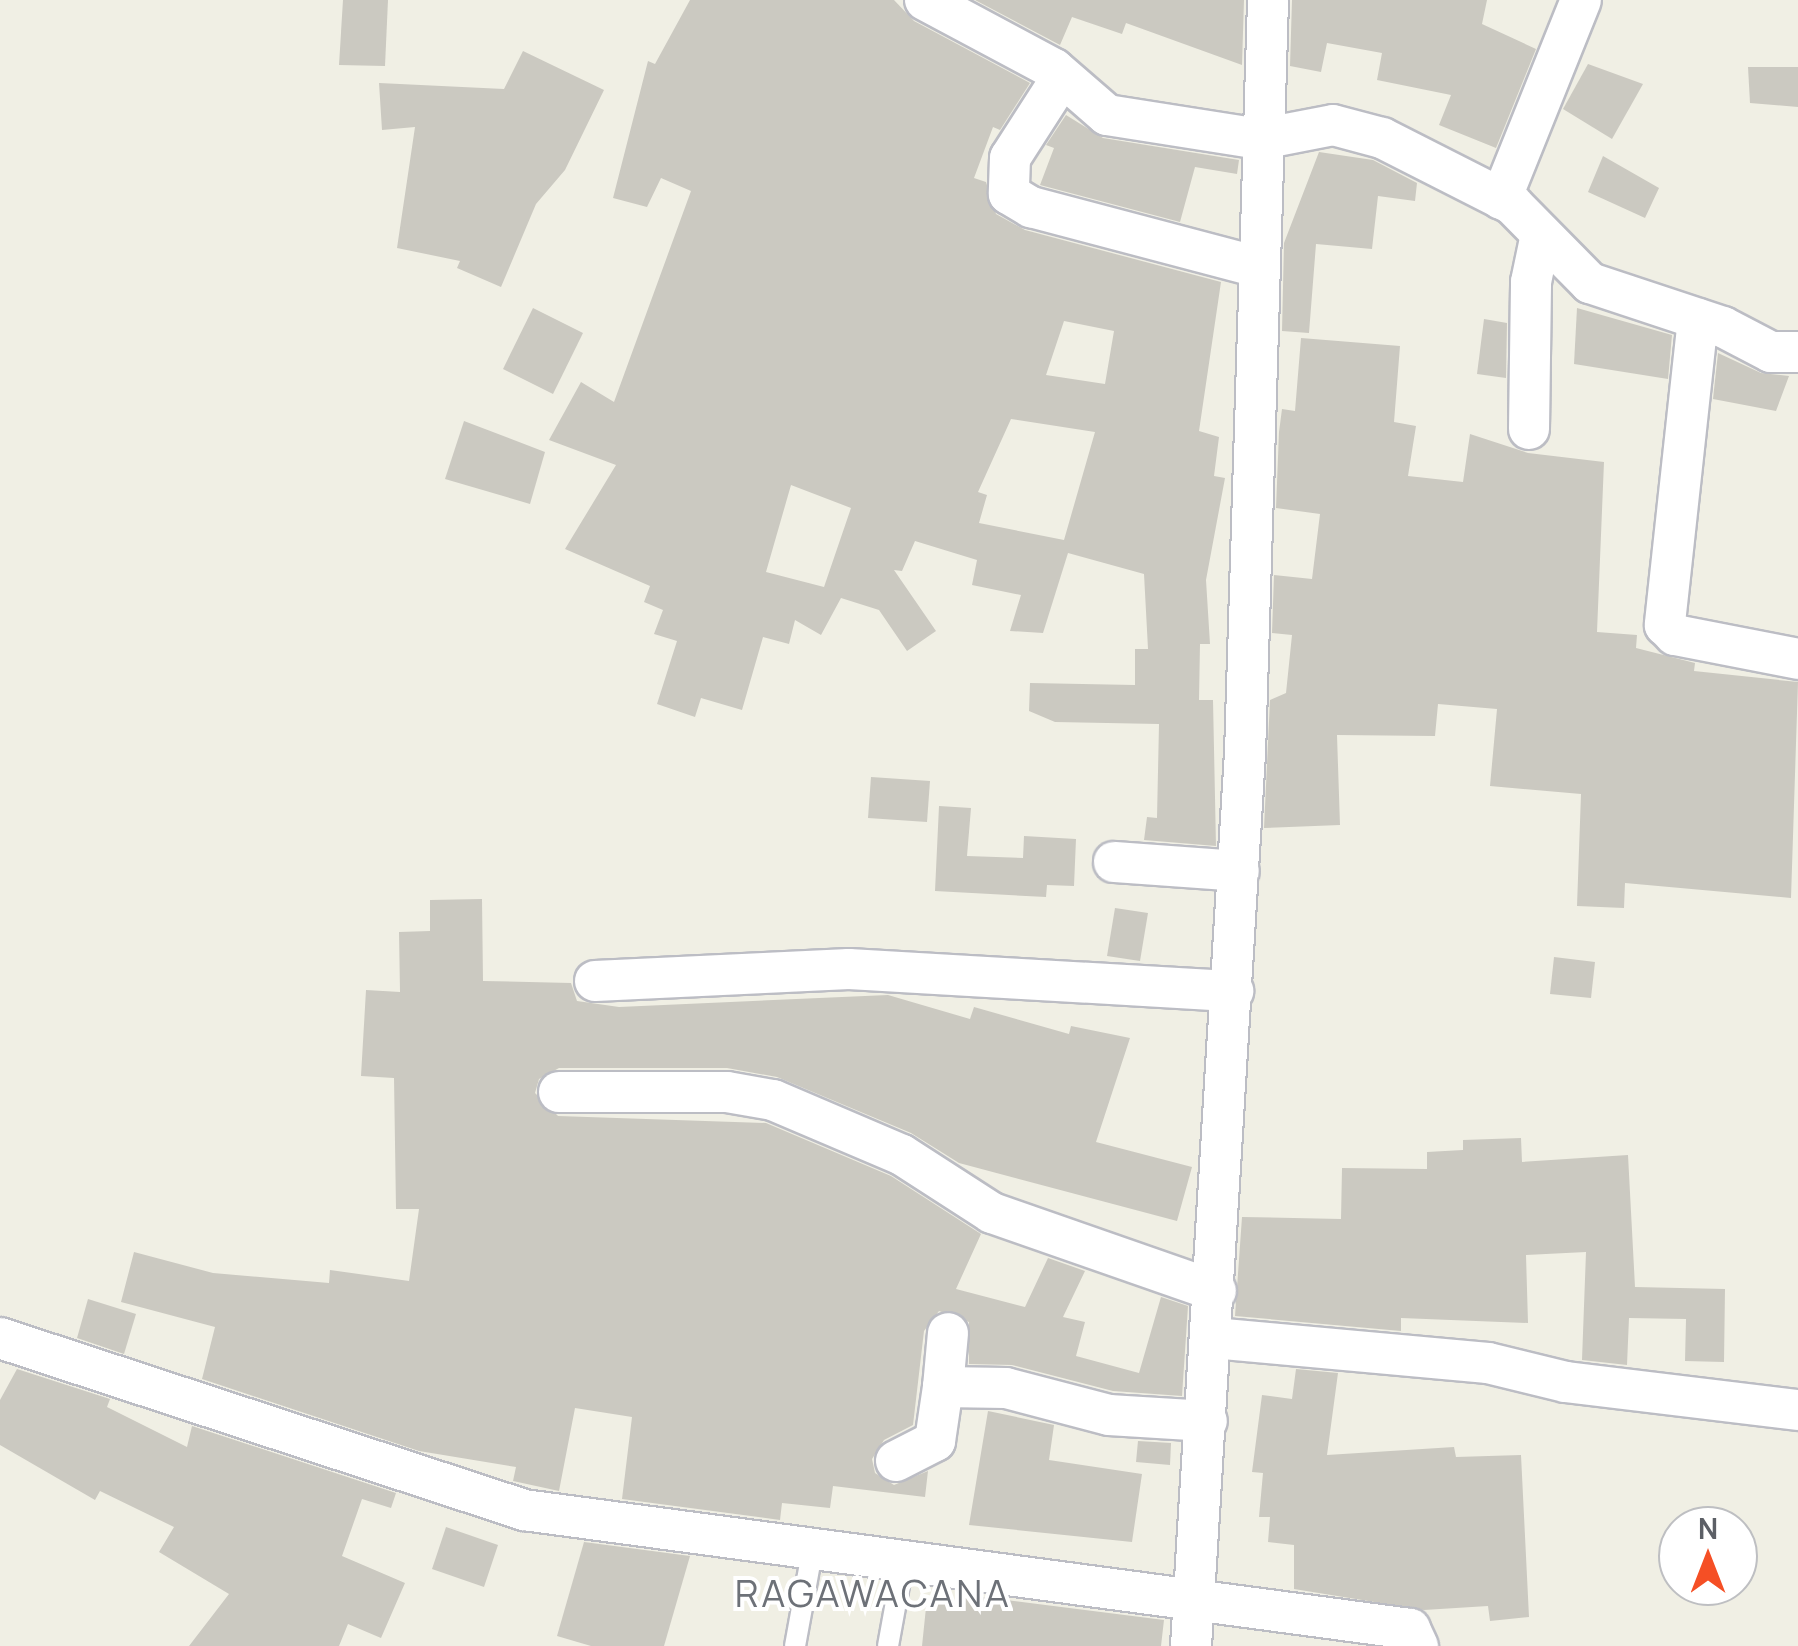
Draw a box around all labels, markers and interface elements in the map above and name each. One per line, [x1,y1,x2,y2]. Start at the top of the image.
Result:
north arrow [1658,1506,1758,1606]
text: N [1698,1509,1718,1547]
district label: RAGAWACANA [735,1570,1011,1616]

